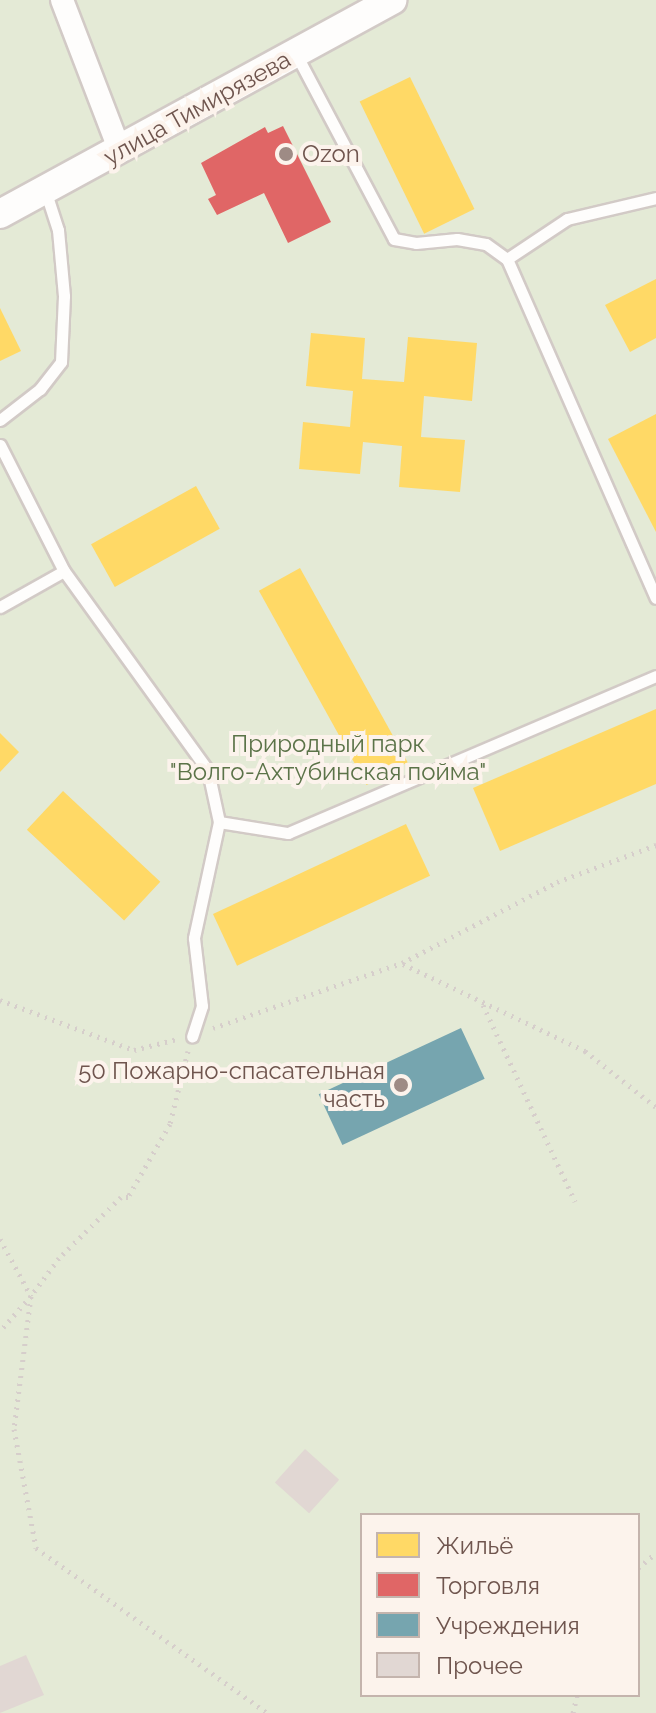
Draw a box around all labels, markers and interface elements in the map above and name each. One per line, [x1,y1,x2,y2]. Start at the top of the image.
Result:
street label: улица Тимирязева [98,44,296,172]
place label: Ozon [302,140,360,168]
marker: Ozon [277,145,295,163]
park label: Природный парк "Волго-Ахтубинская пойма" [170,730,486,786]
place label: 50 Пожарно-спасательная часть [78,1057,385,1113]
marker: 50 Пожарно-спасательная часть [392,1076,410,1094]
legend [360,1513,640,1697]
text: Жильё [436,1531,513,1560]
text: Торговля [436,1571,540,1600]
text: Учреждения [436,1611,580,1640]
text: Прочее [436,1651,523,1680]

